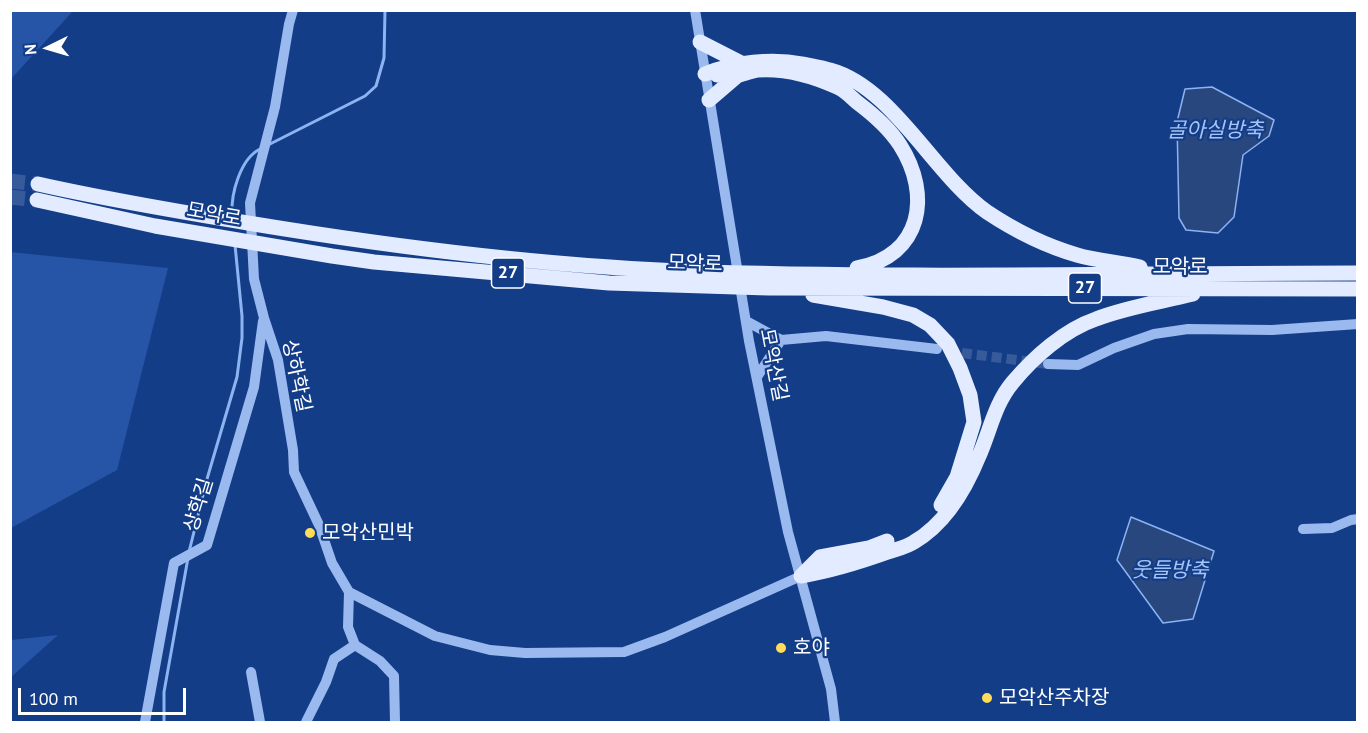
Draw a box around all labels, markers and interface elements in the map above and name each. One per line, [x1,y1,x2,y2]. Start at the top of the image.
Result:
north arrow [18,18,78,78]
text: N [20,43,40,56]
water label: 골아실방축 [1167,118,1263,144]
street label: 모악로 [185,198,243,232]
street label: 모악로 [667,251,723,277]
street label: 모악로 [1152,255,1208,279]
road number: 27 [492,258,524,288]
road number: 27 [1068,273,1102,303]
street label: 모악산길 [754,327,792,403]
street label: 상하학길 [277,338,315,414]
street label: 상학길 [179,475,219,535]
place label: 모악산민박 [322,521,414,545]
marker: 모악산민박 [303,526,317,540]
water label: 웃들방축 [1131,558,1209,584]
place label: 호야 [793,636,830,660]
marker: 호야 [774,641,788,655]
scale bar [21,676,189,714]
place label: 모악산주차장 [999,686,1109,710]
text: 100 m [29,687,78,710]
marker: 모악산주차장 [980,691,994,705]

